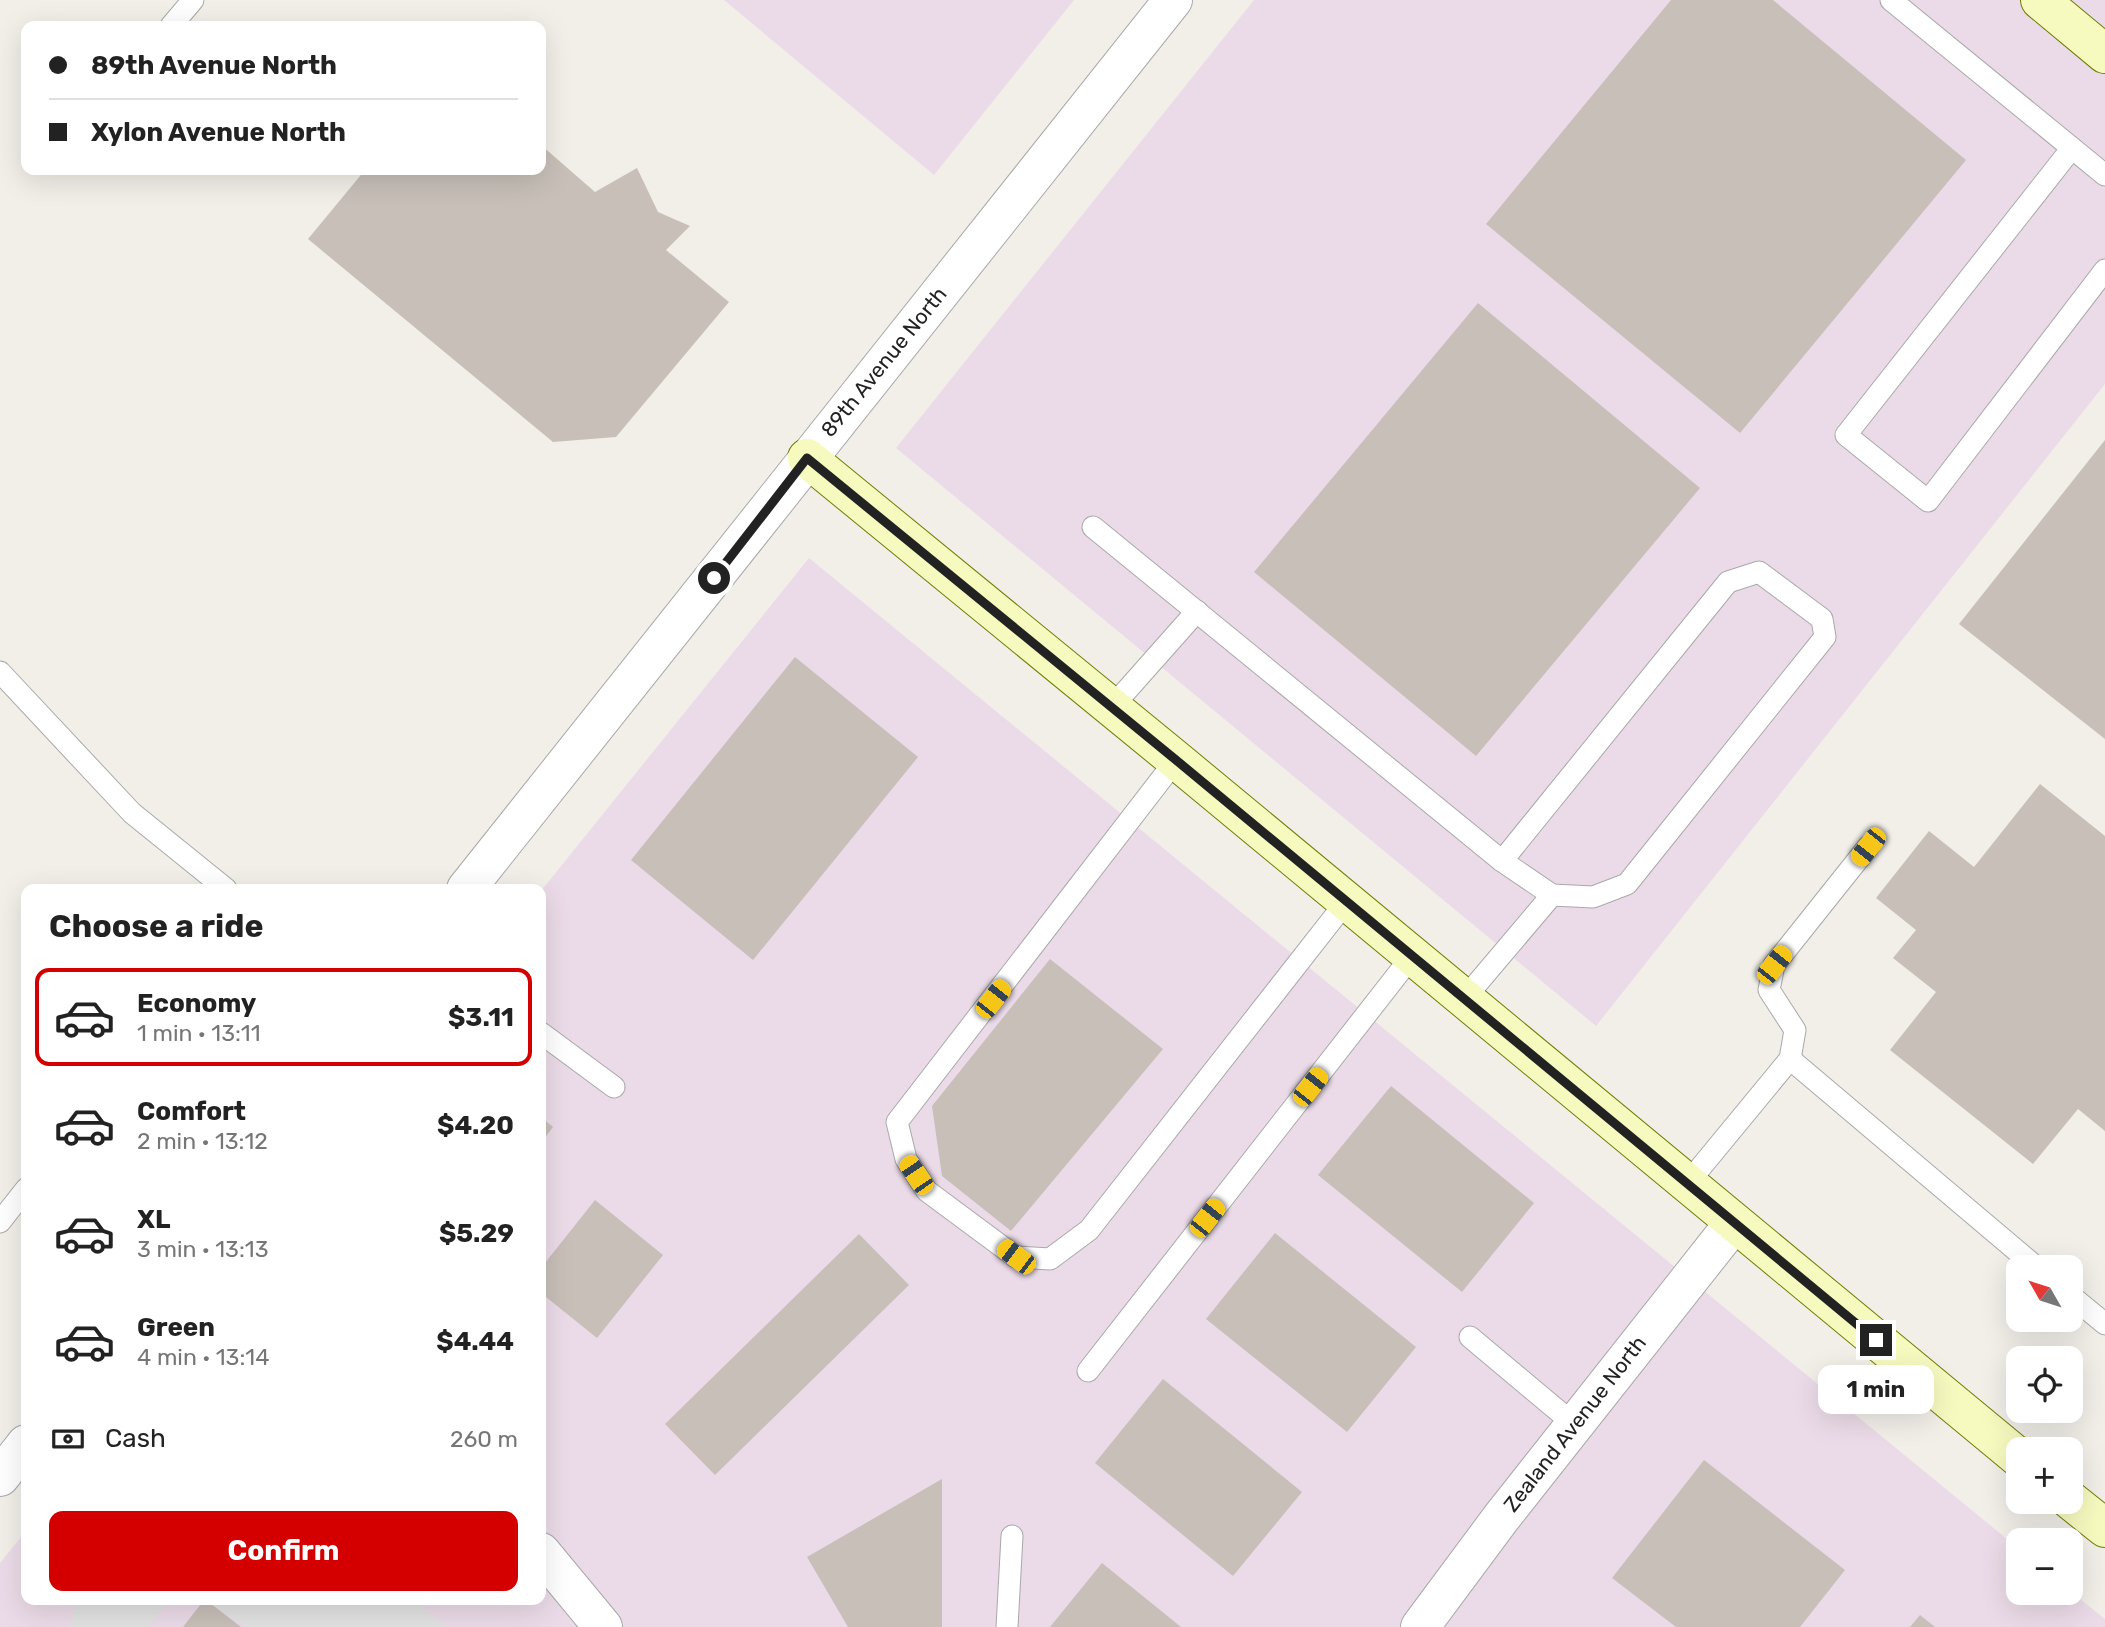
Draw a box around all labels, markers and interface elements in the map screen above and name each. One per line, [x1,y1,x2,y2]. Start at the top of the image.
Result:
text: 89th Avenue North [91,50,337,81]
text: Xylon Avenue North [91,117,346,148]
street label: 89th Avenue North [815,282,952,442]
route start [698,562,730,594]
car [1847,824,1890,870]
text: Choose a ride [49,907,263,945]
car [1753,942,1796,988]
car [972,976,1015,1022]
icon: car [53,986,116,1049]
text: Economy [137,988,256,1019]
text: $3.11 [448,1002,514,1033]
text: 1 min · 13:11 [137,1019,261,1047]
car [1289,1064,1332,1110]
icon: car [53,1094,116,1157]
text: Comfort [137,1096,246,1127]
text: $4.20 [437,1110,514,1141]
text: 2 min · 13:12 [137,1127,268,1155]
car [896,1152,937,1198]
car [1186,1195,1229,1241]
icon: car [53,1202,116,1265]
text: XL [137,1204,170,1235]
text: $5.29 [439,1218,514,1249]
text: 3 min · 13:13 [137,1235,269,1263]
car [993,1236,1040,1278]
north arrow [2006,1255,2082,1332]
map controls [2006,1255,2083,1605]
icon: car [53,1310,116,1373]
text: Green [137,1312,215,1343]
route end [1860,1324,1892,1356]
text: $4.44 [436,1326,514,1357]
street label: Zealand Avenue North [1498,1331,1651,1517]
text: 4 min · 13:14 [137,1343,269,1371]
button: locate [2006,1346,2083,1423]
callout: 1 min [1818,1364,1934,1414]
text: 1 min [1847,1375,1905,1403]
icon: cash [49,1420,87,1458]
text: Cash [105,1423,166,1454]
text: 260 m [450,1425,518,1453]
button: + [2006,1437,2083,1514]
button: Confirm [49,1511,518,1591]
button: − [2006,1528,2083,1605]

